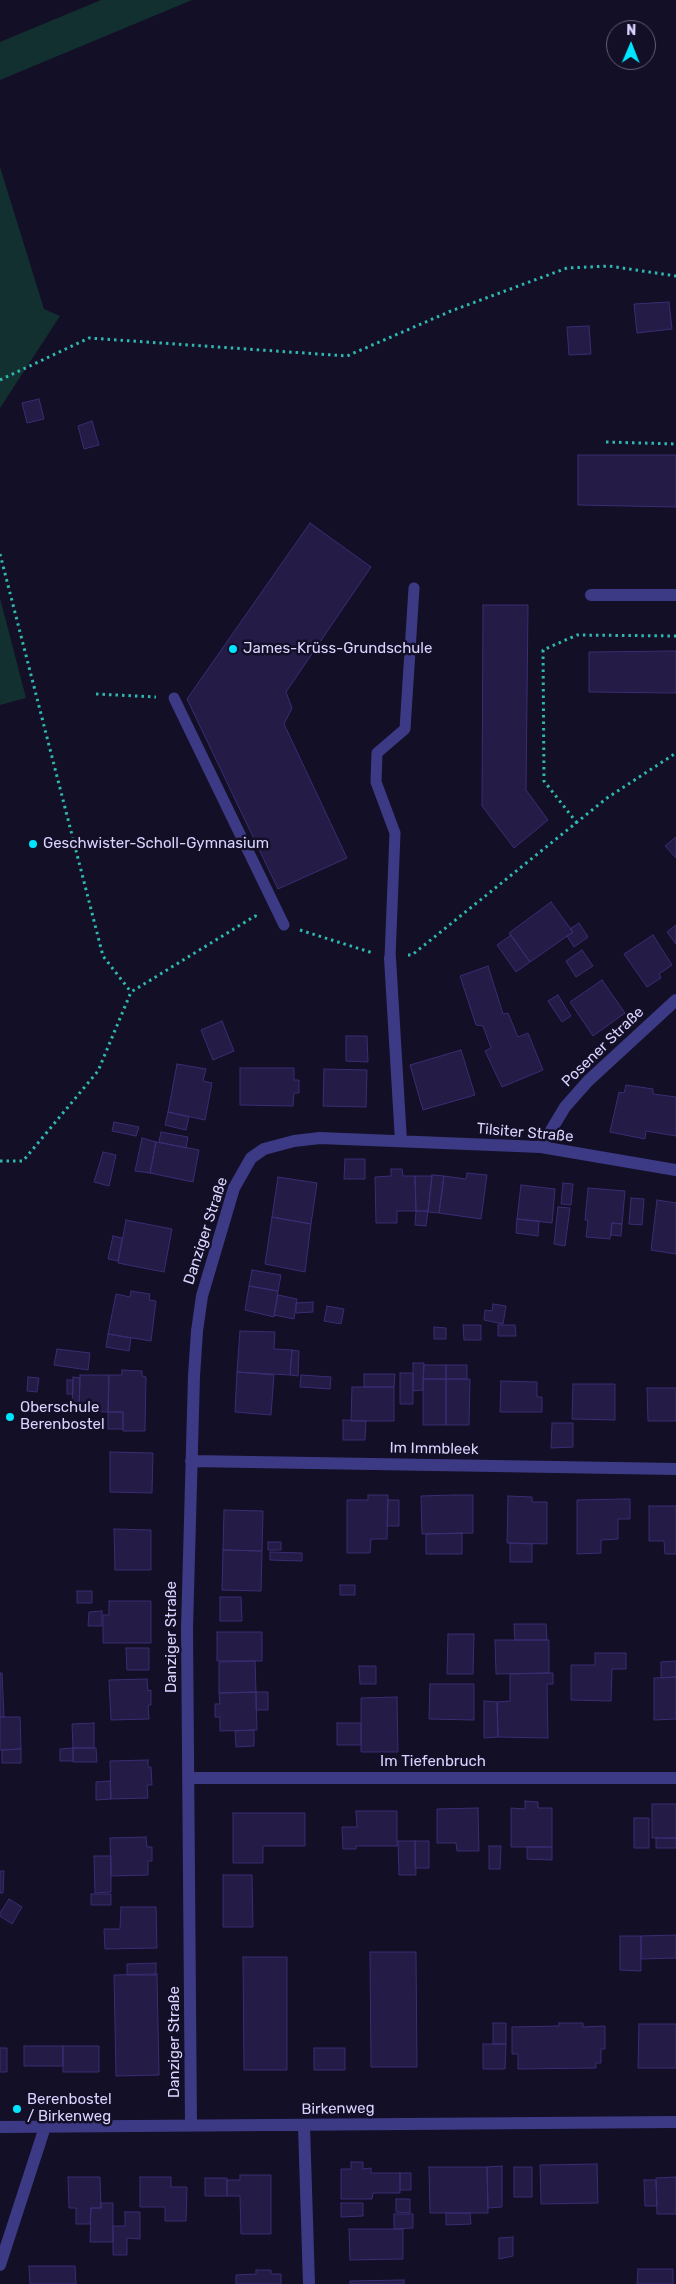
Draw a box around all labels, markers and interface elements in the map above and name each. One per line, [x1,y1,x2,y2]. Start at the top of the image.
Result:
north arrow [606,20,656,70]
text: N [626,22,636,39]
place label: James-Krüss-Grundschule [243,640,432,658]
marker: James-Krüss-Grundschule [227,643,239,655]
place label: Geschwister-Scholl-Gymnasium [43,835,269,853]
marker: Geschwister-Scholl-Gymnasium [27,838,39,850]
street label: Posener Straße [558,1003,648,1091]
street label: Tilsiter Straße [476,1120,574,1146]
street label: Danziger Straße [180,1175,232,1287]
place label: Oberschule Berenbostel [20,1399,105,1434]
marker: Oberschule Berenbostel [4,1411,16,1423]
street label: Im Immbleek [389,1439,479,1459]
street label: Danziger Straße [163,1581,181,1693]
street label: Im Tiefenbruch [380,1753,486,1771]
street label: Danziger Straße [166,1986,184,2098]
place label: Berenbostel / Birkenweg [27,2091,112,2126]
street label: Birkenweg [301,2099,375,2119]
marker: Berenbostel / Birkenweg [11,2103,23,2115]

